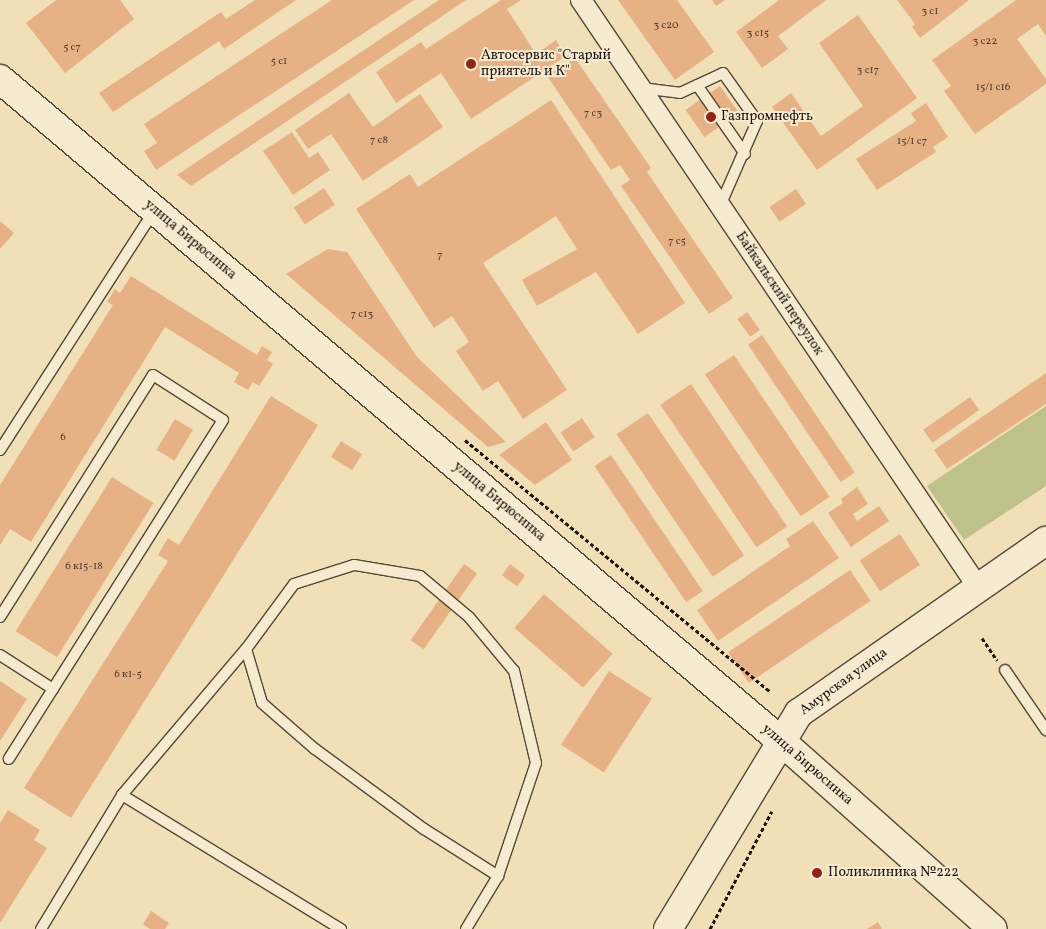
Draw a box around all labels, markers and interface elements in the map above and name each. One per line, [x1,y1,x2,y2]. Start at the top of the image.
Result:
house number: 3 с1 [921,5,939,19]
house number: 3 с20 [653,19,679,33]
house number: 3 с15 [747,27,769,41]
house number: 3 с22 [973,35,997,49]
house number: 5 с7 [63,41,81,55]
place label: Автосервис "Старый приятель и К" [481,48,611,80]
house number: 5 с1 [271,55,287,69]
marker: Автосервис "Старый приятель и К" [465,58,477,70]
house number: 3 с17 [857,64,879,78]
house number: 15/1 с16 [976,81,1010,95]
house number: 7 c3 [584,107,602,121]
place label: Газпромнефть [721,109,813,125]
marker: Газпромнефть [705,111,717,123]
house number: 7 с8 [370,134,388,148]
house number: 15/1 с7 [897,135,927,149]
street label: улица Бирюсинка [140,197,240,283]
street label: Байкальский переулок [731,229,827,359]
house number: 7 с5 [668,235,686,249]
house number: 7 [437,249,443,263]
house number: 7 с13 [351,308,373,322]
house number: 6 [60,431,66,445]
street label: улица Бирюсинка [449,459,549,545]
house number: 6 к15-18 [65,560,103,574]
street label: Амурская улица [797,644,891,720]
house number: 6 к1-5 [114,668,142,682]
street label: улица Бирюсинка [758,721,856,809]
place label: Поликлиника №222 [828,865,959,881]
marker: Поликлиника №222 [810,866,824,880]

